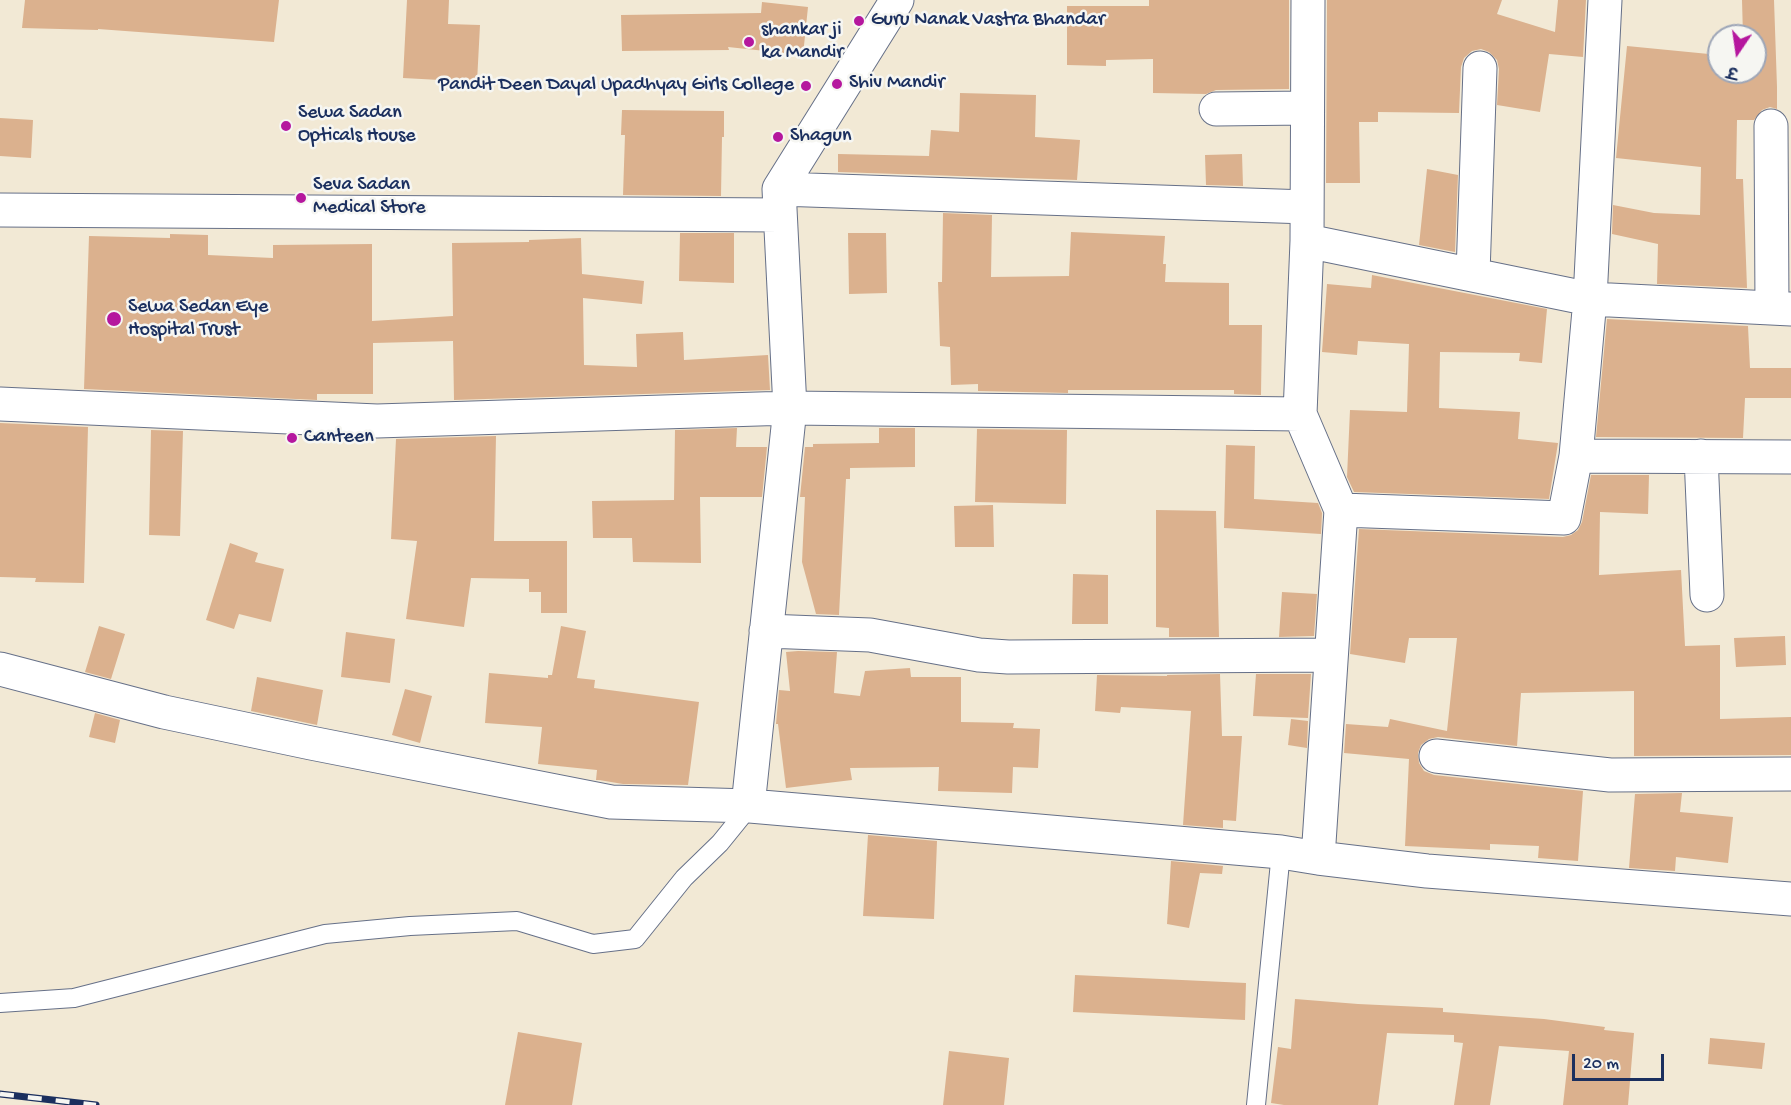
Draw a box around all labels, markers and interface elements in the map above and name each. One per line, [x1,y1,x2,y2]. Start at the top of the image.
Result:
place label: Guru Nanak Vastra Bhandar [871,9,1105,33]
marker: Guru Nanak Vastra Bhandar [852,14,866,28]
place label: shankar ji ka Mandir [761,19,843,66]
north arrow [1707,24,1767,84]
marker: shankar ji ka Mandir [742,35,756,49]
text: उ [1726,60,1741,81]
place label: Shiv Mandir [849,72,945,96]
place label: Pandit Deen Dayal Upadhyay Girls College [438,74,794,98]
marker: Shiv Mandir [830,77,844,91]
marker: Pandit Deen Dayal Upadhyay Girls College [799,79,813,93]
place label: Sewa Sadan Opticals House [298,102,416,149]
marker: Sewa Sadan Opticals House [279,119,293,133]
place label: Shagun [790,125,851,149]
marker: Shagun [771,130,785,144]
place label: Seva Sadan Medical Store [313,174,426,221]
marker: Seva Sadan Medical Store [294,191,308,205]
place label: Sewa Sedan Eye Hospital Trust [128,296,268,343]
marker: Sewa Sedan Eye Hospital Trust [105,310,123,328]
place label: Canteen [304,426,374,450]
marker: Canteen [285,431,299,445]
scale bar [1575,1042,1666,1080]
text: 20 m [1583,1054,1619,1075]

